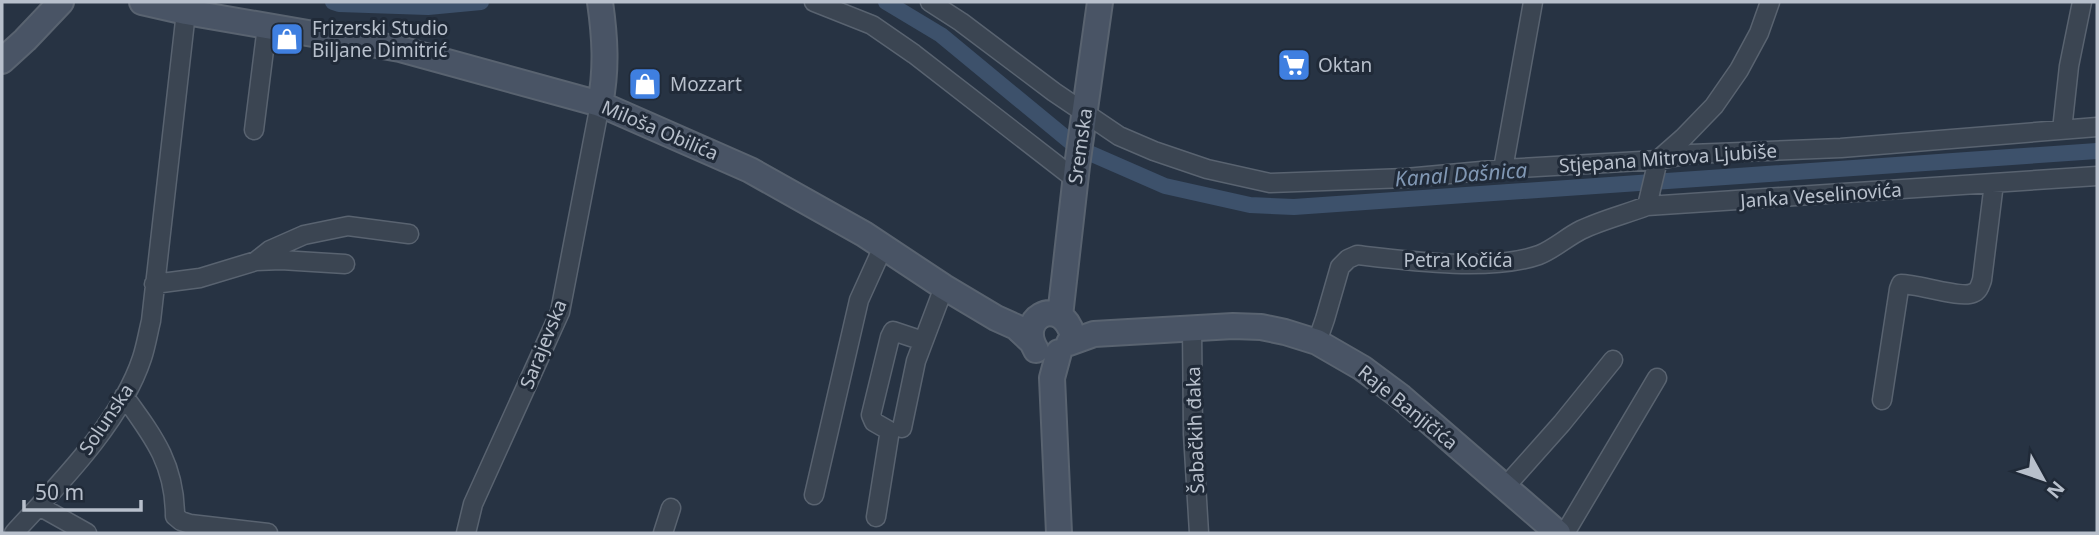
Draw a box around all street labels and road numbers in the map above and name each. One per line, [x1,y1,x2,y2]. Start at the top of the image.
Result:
street label: Miloša Obilića [598,94,722,166]
street label: Sremska [1062,106,1098,186]
street label: Stjepana Mitrova Ljubiše [1558,137,1778,179]
street label: Janka Veselinovića [1737,176,1903,214]
street label: Petra Kočića [1403,247,1513,273]
street label: Sarajevska [513,296,573,392]
street label: Raje Banjičića [1353,359,1463,455]
street label: Šabačkih đaka [1180,366,1210,494]
street label: Solunska [73,378,139,460]

